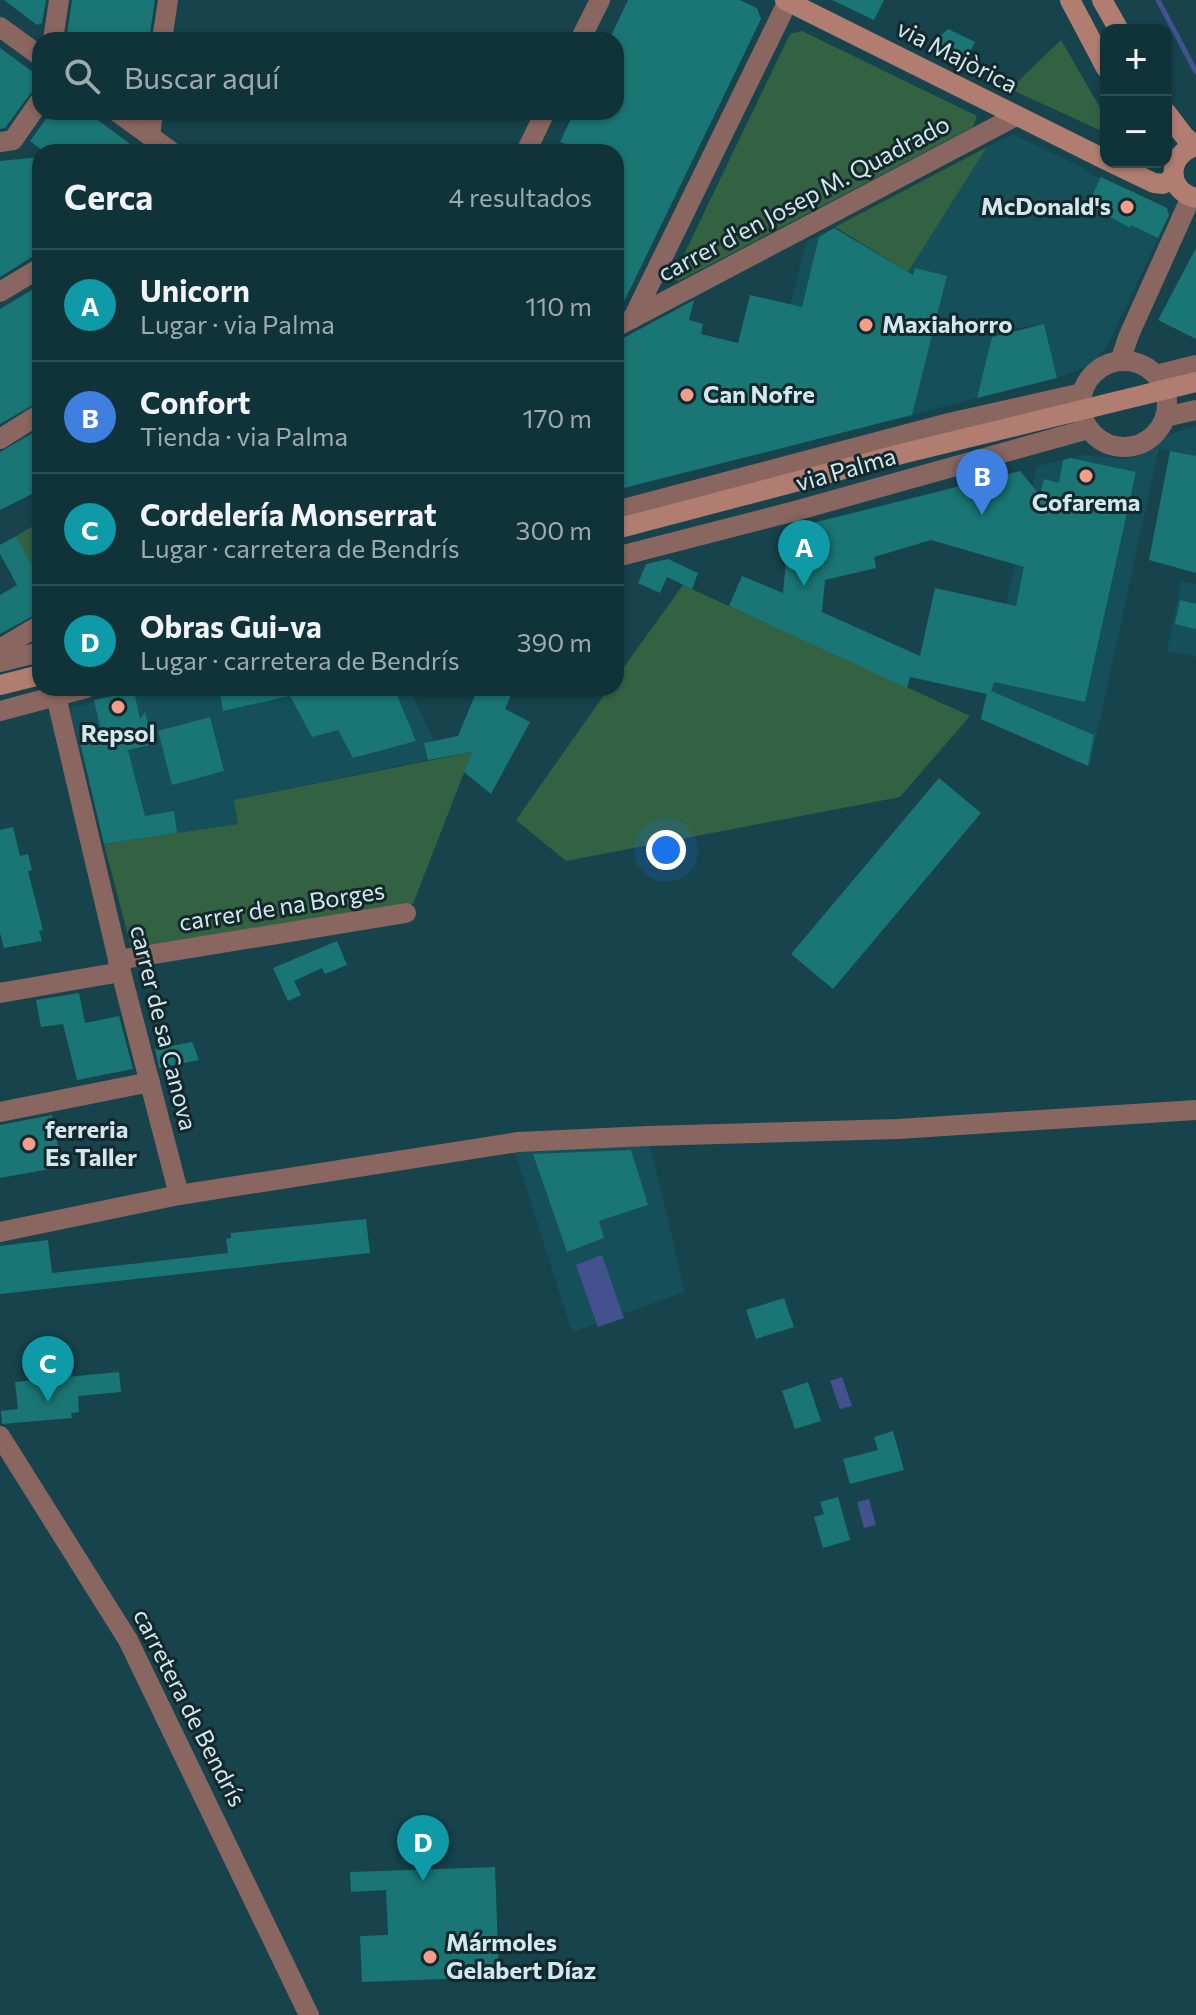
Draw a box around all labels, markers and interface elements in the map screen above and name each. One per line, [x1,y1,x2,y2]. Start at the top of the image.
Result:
street label: via Majòrica [892,13,1023,98]
map controls [1100,24,1172,168]
button: + [1100,24,1172,96]
search box [32,32,624,120]
icon: search [60,54,104,98]
text: Buscar aquí [124,58,280,95]
button: − [1100,96,1172,168]
street label: carrer d'en Josep M. Quadrado [653,108,954,287]
text: Cerca [64,175,153,217]
text: 4 resultados [448,181,592,212]
place label: McDonald's [981,191,1111,220]
marker: McDonald's [1118,198,1136,216]
text: Unicorn [140,271,250,308]
text: A [81,290,99,321]
text: 110 m [525,290,592,321]
text: Lugar · via Palma [140,308,335,339]
place label: Maxiahorro [882,309,1013,338]
marker: Maxiahorro [857,316,875,334]
place label: Can Nofre [703,379,815,408]
text: Confort [140,383,251,420]
marker: Can Nofre [678,386,696,404]
text: B [81,402,99,433]
text: 170 m [523,402,592,433]
text: Tienda · via Palma [140,420,348,451]
street label: via Palma [792,440,899,497]
pin: B [956,449,1008,515]
marker: Cofarema [1077,467,1095,485]
place label: Cofarema [1032,487,1140,516]
text: Cordelería Monserrat [140,495,437,532]
text: C [81,514,99,545]
text: 300 m [516,514,592,545]
pin: A [778,520,830,586]
text: Lugar · carretera de Bendrís [140,532,460,563]
text: Obras Gui-va [140,607,322,644]
text: D [80,626,100,657]
text: 390 m [517,626,592,657]
text: Lugar · carretera de Bendrís [140,644,460,675]
marker: Repsol [109,698,127,716]
place label: Repsol [81,718,155,747]
your location [646,830,686,870]
street label: carrer de na Borges [177,875,387,936]
street label: carrer de sa Canova [125,922,204,1133]
place label: ferreria Es Taller [45,1114,137,1171]
marker: ferreria Es Taller [20,1135,38,1153]
pin: C [22,1336,74,1402]
street label: carretera de Bendrís [128,1604,253,1811]
pin: D [397,1815,449,1881]
place label: Mármoles Gelabert Díaz [446,1927,596,1984]
marker: Mármoles Gelabert Díaz [421,1948,439,1966]

